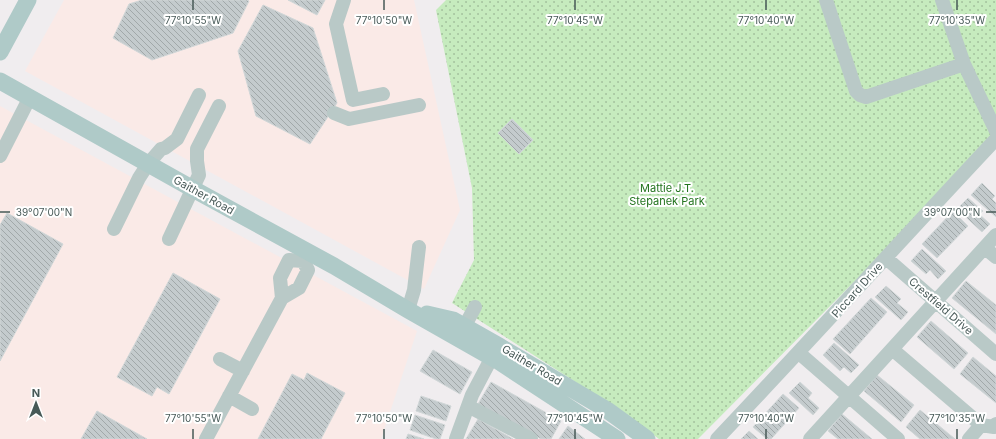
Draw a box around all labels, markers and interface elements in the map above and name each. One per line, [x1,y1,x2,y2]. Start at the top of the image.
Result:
text: 77°10'55"W [165,14,221,26]
text: 77°10'50"W [356,14,412,26]
text: 77°10'45"W [547,14,603,26]
text: 77°10'40"W [738,14,794,26]
text: 77°10'35"W [929,14,985,26]
street label: Gaither Road [171,173,237,217]
park label: Mattie J.T. Stepanek Park [629,181,705,208]
text: 39°07'00"N [16,206,72,218]
text: 39°07'00"N [924,206,980,218]
street label: Piccard Drive [828,259,886,321]
street label: Crestfield Drive [906,274,976,338]
street label: Gaither Road [500,342,564,388]
north arrow [16,383,56,423]
text: N [32,386,40,400]
text: 77°10'55"W [165,412,221,424]
text: 77°10'50"W [356,412,412,424]
text: 77°10'45"W [547,412,603,424]
text: 77°10'40"W [738,412,794,424]
text: 77°10'35"W [929,412,985,424]

